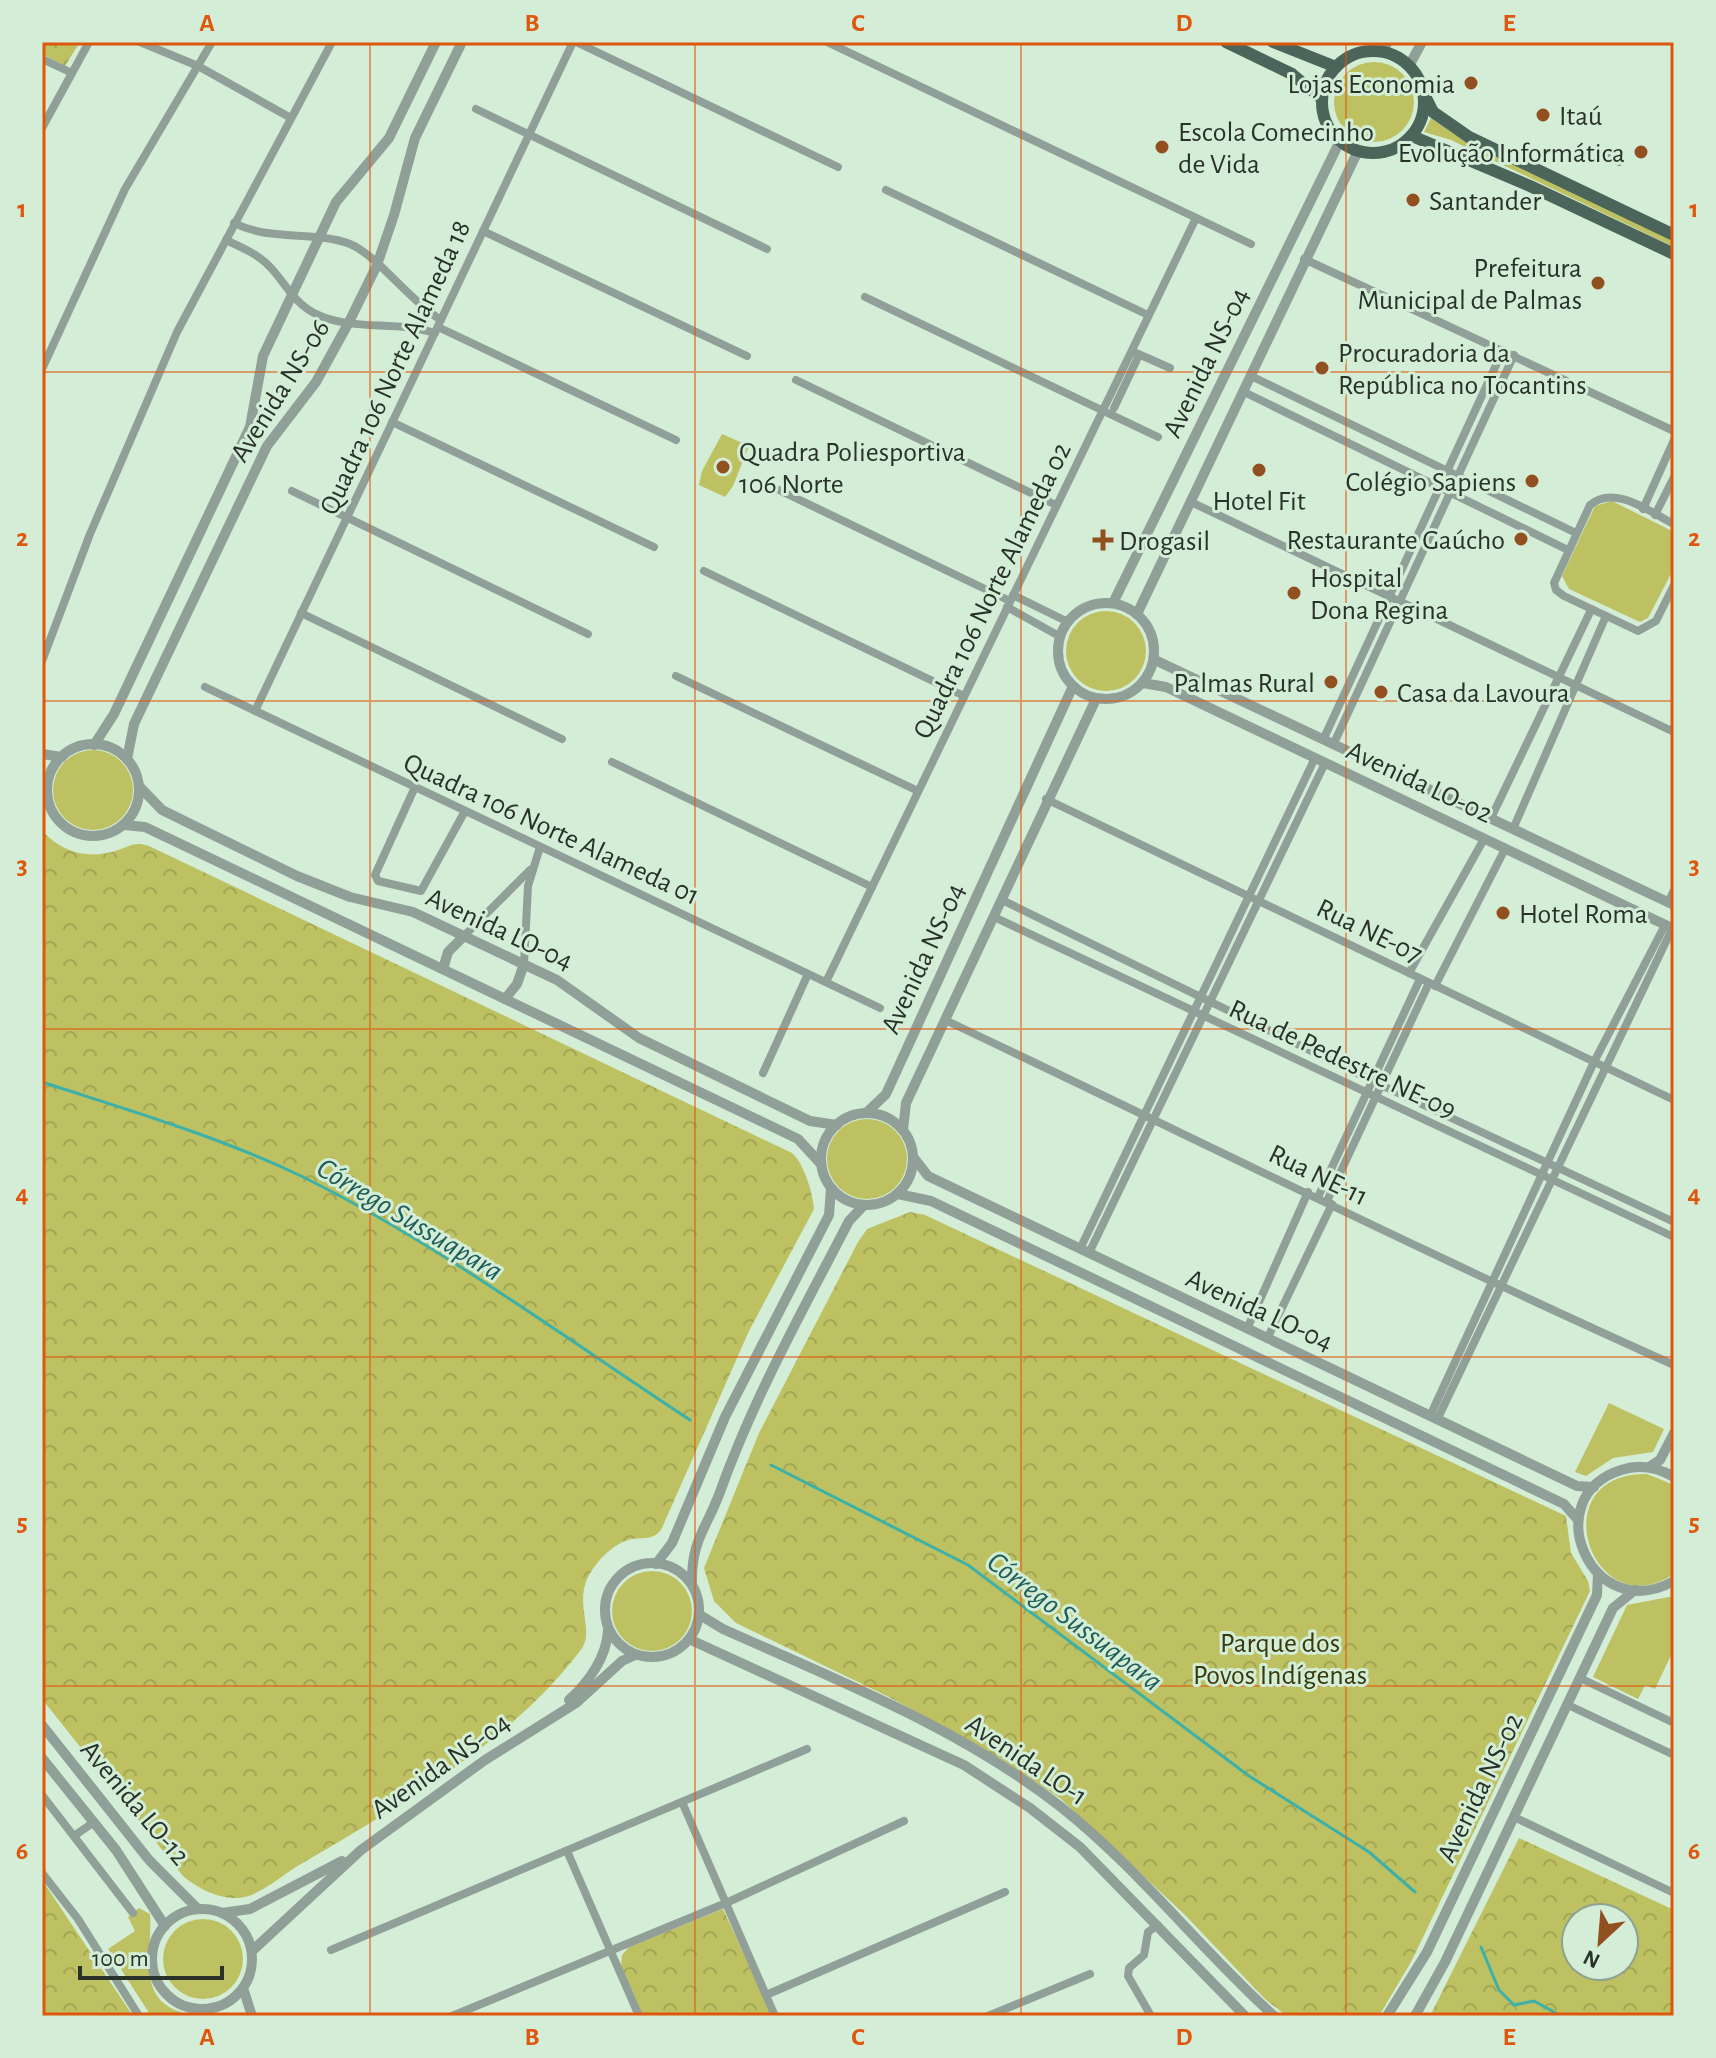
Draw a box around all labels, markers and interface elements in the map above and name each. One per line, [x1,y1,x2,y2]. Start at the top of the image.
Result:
text: A [199,10,215,36]
text: B [524,10,540,36]
text: C [851,10,865,36]
text: D [1175,10,1193,36]
text: E [1502,10,1516,36]
place label: Lojas Economia [1288,71,1455,99]
marker: Lojas Economia [1462,74,1480,92]
place label: Itaú [1559,103,1602,131]
marker: Itaú [1534,106,1552,124]
place label: Escola Comecinho de Vida [1178,119,1374,179]
marker: Escola Comecinho de Vida [1153,138,1171,156]
place label: Evolução Informática [1398,140,1625,168]
marker: Evolução Informática [1632,143,1650,161]
place label: Santander [1429,188,1541,216]
marker: Santander [1404,191,1422,209]
text: 1 [17,196,27,222]
text: 1 [1689,196,1699,222]
street label: Quadra 106 Norte Alameda 18 [315,216,476,519]
place label: Prefeitura Municipal de Palmas [1358,255,1582,315]
marker: Prefeitura Municipal de Palmas [1589,274,1607,292]
street label: Avenida NS-04 [1159,284,1255,442]
street label: Avenida NS-06 [226,315,336,467]
place label: Procuradoria da República no Tocantins [1338,340,1587,400]
marker: Procuradoria da República no Tocantins [1313,359,1331,377]
street label: Quadra 106 Norte Alameda 02 [909,438,1077,743]
place label: Quadra Poliesportiva 106 Norte [739,439,966,499]
marker: Quadra Poliesportiva 106 Norte [714,458,732,476]
marker: Hotel Fit [1250,461,1268,479]
place label: Colégio Sapiens [1346,469,1516,497]
marker: Colégio Sapiens [1523,472,1541,490]
place label: Hotel Fit [1212,488,1306,516]
text: 2 [16,525,28,551]
text: 2 [1688,525,1700,551]
place label: Restaurante Gaúcho [1287,527,1505,555]
place label: Drogasil [1119,528,1210,556]
marker: Restaurante Gaúcho [1512,530,1530,548]
marker: Drogasil [1094,531,1112,549]
place label: Hospital Dona Regina [1310,565,1449,625]
marker: Hospital Dona Regina [1285,584,1303,602]
place label: Palmas Rural [1173,670,1315,698]
marker: Palmas Rural [1322,673,1340,691]
place label: Casa da Lavoura [1397,680,1570,708]
marker: Casa da Lavoura [1372,683,1390,701]
street label: Avenida LO-02 [1342,737,1497,829]
street label: Quadra 106 Norte Alameda 01 [399,749,703,911]
text: 3 [16,853,28,879]
text: 3 [1688,853,1700,879]
street label: Avenida NS-04 [877,879,971,1038]
street label: Avenida LO-04 [421,884,577,976]
street label: Rua NE-07 [1312,894,1426,969]
place label: Hotel Roma [1519,901,1648,929]
marker: Hotel Roma [1494,904,1512,922]
street label: Rua de Pedestre NE-09 [1224,995,1460,1125]
street label: Rua NE-11 [1264,1140,1372,1212]
water label: Córrego Sussuapara [311,1153,507,1287]
text: 4 [15,1181,29,1207]
text: 4 [1687,1181,1701,1207]
street label: Avenida LO-04 [1181,1265,1337,1357]
text: 5 [16,1510,28,1536]
text: 5 [1688,1510,1700,1536]
water label: Córrego Sussuapara [981,1546,1168,1697]
park label: Parque dos Povos Indígenas [1193,1630,1367,1690]
street label: Avenida NS-04 [367,1709,516,1825]
street label: Avenida NS-02 [1433,1709,1529,1867]
street label: Avenida LO-1 [960,1710,1092,1811]
street label: Avenida LO-12 [75,1736,194,1871]
text: 6 [16,1838,28,1864]
text: 6 [1688,1838,1700,1864]
north arrow [1560,1902,1640,1982]
scale bar [80,1930,222,1980]
text: N [1580,1946,1603,1972]
text: 100 m [92,1947,149,1971]
text: A [199,2024,215,2050]
text: B [524,2024,540,2050]
text: C [851,2024,865,2050]
text: D [1175,2024,1193,2050]
text: E [1502,2024,1516,2050]

